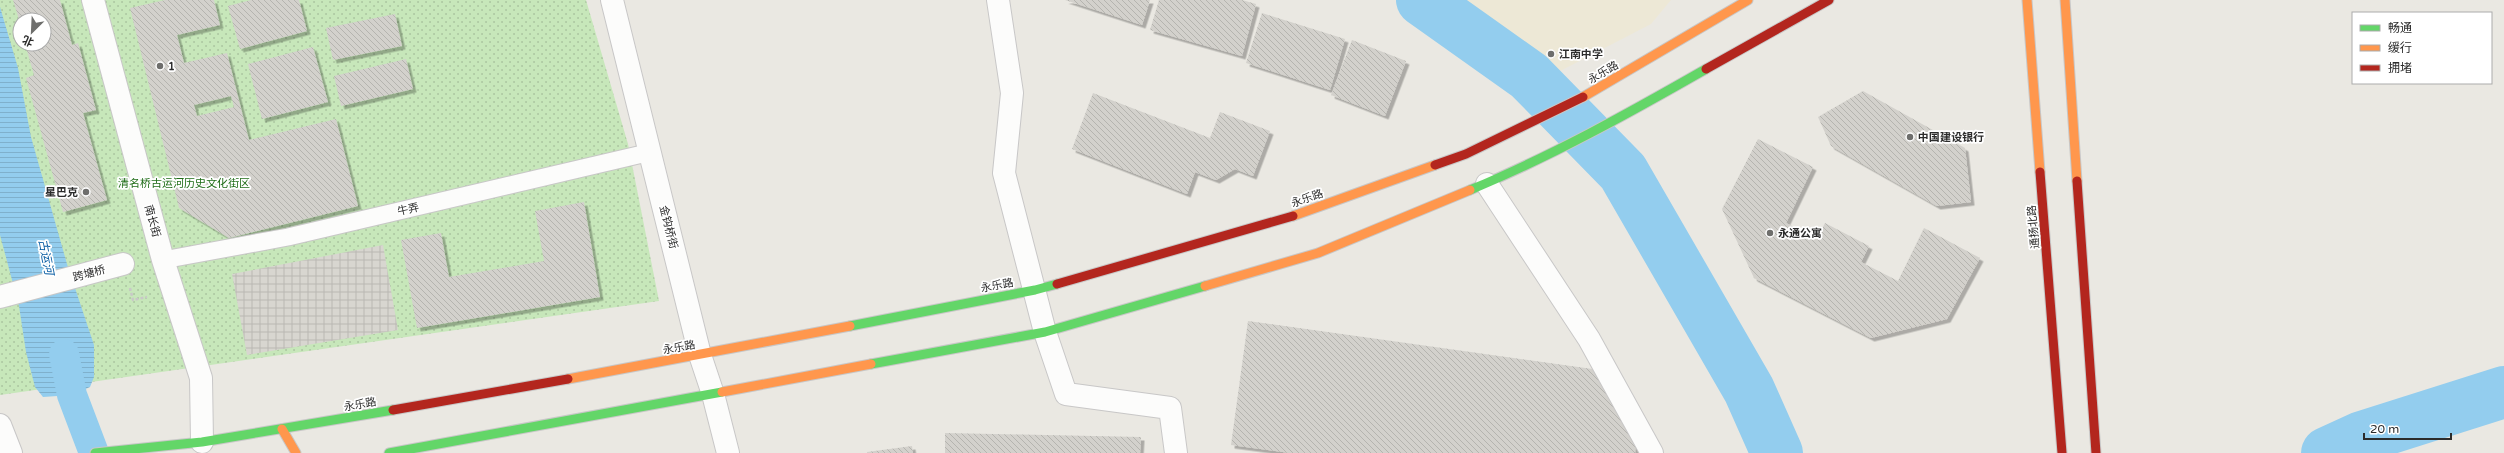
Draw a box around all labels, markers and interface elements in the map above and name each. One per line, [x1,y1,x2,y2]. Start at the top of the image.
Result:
north arrow [12,12,52,52]
legend [2352,12,2492,84]
text: 畅通 [2388,21,2412,35]
text: 北 [20,33,36,49]
text: 缓行 [2388,41,2412,55]
place label: 江南中学 [1559,48,1603,61]
marker: 江南中学 [1546,49,1556,59]
street label: 永乐路 [1586,59,1621,86]
place label: 1 [168,60,175,73]
marker: 1 [155,61,165,71]
text: 拥堵 [2388,61,2412,75]
place label: 中国建设银行 [1918,131,1984,144]
marker: 中国建设银行 [1905,132,1915,142]
park label: 清名桥古运河历史文化街区 [118,177,250,190]
place label: 星巴克 [45,186,78,199]
marker: 星巴克 [81,187,91,197]
street label: 永乐路 [1289,187,1325,210]
street label: 牛弄 [396,201,420,218]
street label: 南长街 [142,204,163,239]
street label: 金钩桥街 [657,204,680,250]
street label: 通扬北路 [2025,204,2042,249]
place label: 永通公寓 [1778,227,1822,240]
marker: 永通公寓 [1765,228,1775,238]
water label: 古运河 [36,238,57,278]
street label: 跨塘桥 [72,263,107,284]
street label: 永乐路 [980,276,1015,295]
street label: 永乐路 [662,338,696,357]
street label: 永乐路 [343,395,377,414]
scale bar [2364,415,2451,441]
text: 20 m [2370,422,2399,436]

